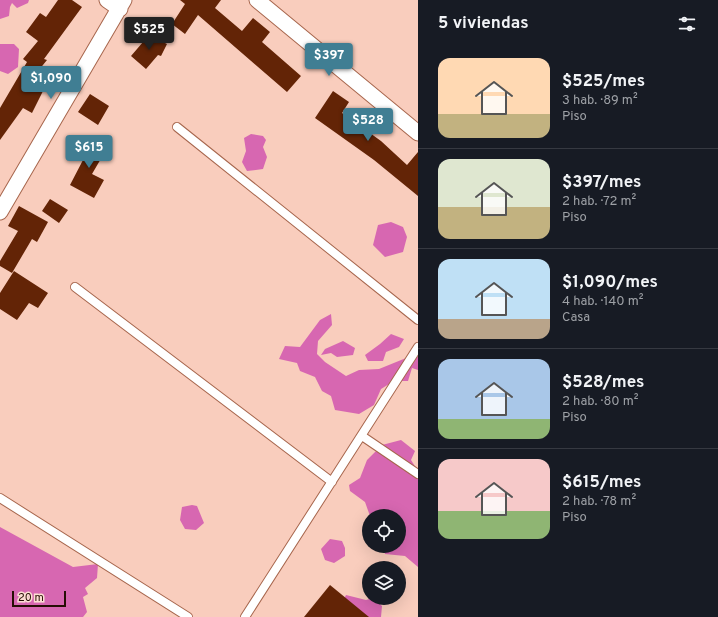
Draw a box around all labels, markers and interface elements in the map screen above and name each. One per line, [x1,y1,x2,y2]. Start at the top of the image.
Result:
text: 5 viviendas [438,13,529,35]
icon: filters [676,13,698,35]
pin: $525 [125,17,173,51]
text: $525 [133,22,165,38]
pin: $397 [305,43,353,77]
text: $397 [314,48,344,64]
pin: $1,090 [18,66,84,100]
text: $1,090 [30,71,72,87]
text: $525/mes [562,71,645,93]
icon: home [470,74,518,122]
text: 3 hab. · 89 m² [562,93,638,109]
pin: $528 [344,108,392,142]
text: Piso [562,109,587,125]
text: $528 [352,113,384,129]
pin: $615 [65,135,113,169]
text: $615 [75,140,103,156]
text: $397/mes [562,172,641,194]
icon: home [470,175,518,223]
text: 2 hab. · 72 m² [562,194,636,210]
text: Piso [562,210,587,226]
text: $1,090/mes [562,272,658,294]
icon: home [470,275,518,323]
text: 4 hab. · 140 m² [562,294,643,310]
text: Casa [562,310,590,326]
text: $528/mes [562,372,644,394]
icon: home [470,375,518,423]
text: 2 hab. · 80 m² [562,394,638,410]
text: Piso [562,410,587,426]
text: $615/mes [562,472,641,494]
icon: home [470,475,518,523]
text: 2 hab. · 78 m² [562,494,636,510]
map controls [362,509,406,605]
button: locate [362,509,406,553]
text: Piso [562,510,587,526]
button: layers [362,561,406,605]
scale bar [12,589,66,608]
text: 20 m [18,591,44,605]

